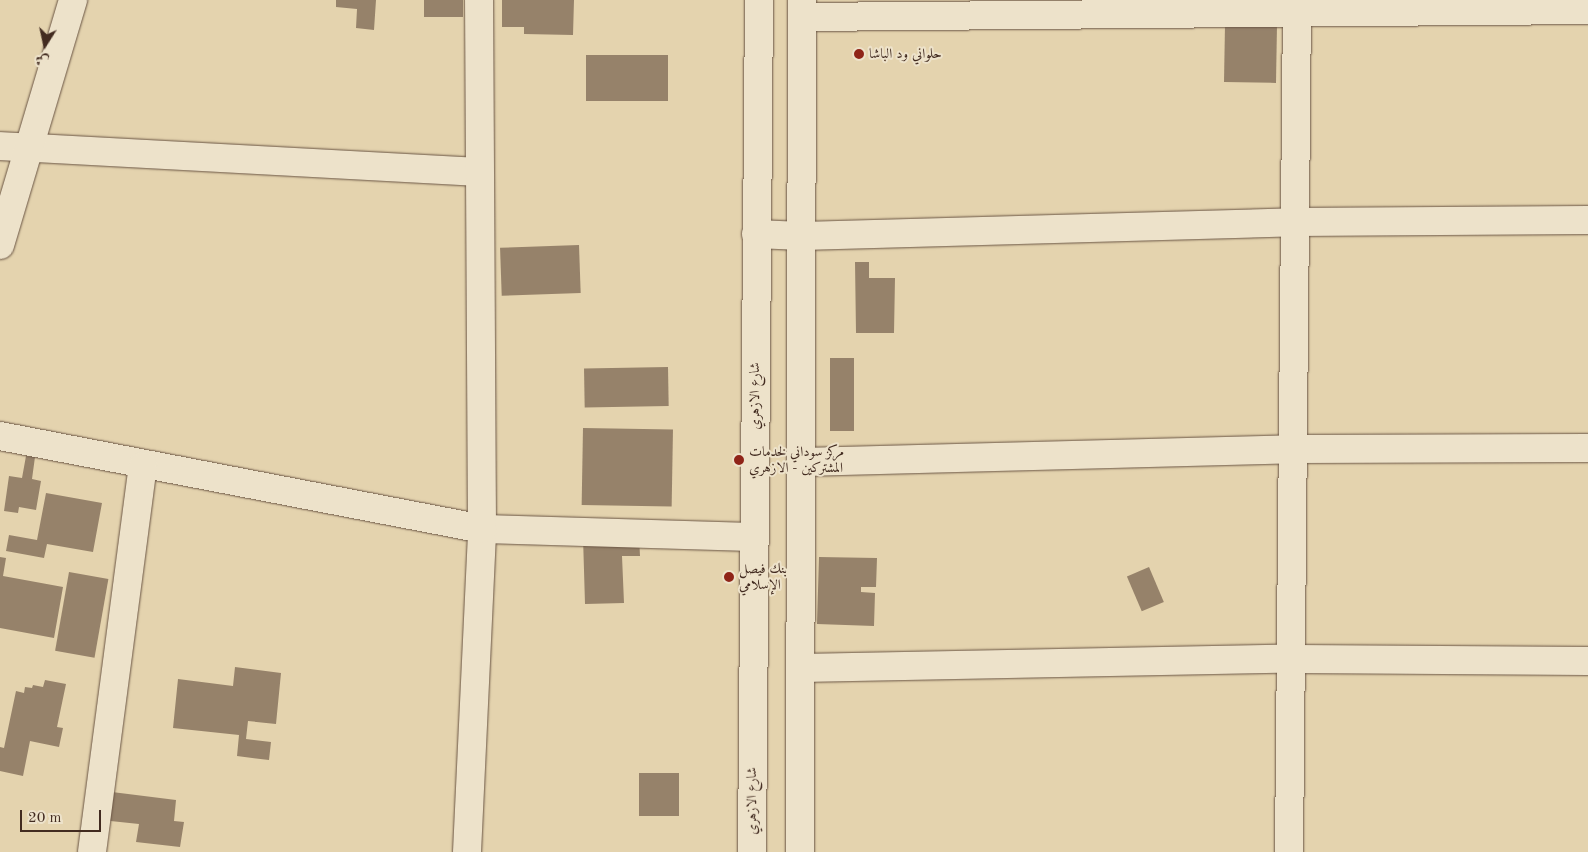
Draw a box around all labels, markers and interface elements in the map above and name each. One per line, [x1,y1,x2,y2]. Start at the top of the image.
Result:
north arrow [20,20,70,70]
place label: حلواني ود الباشا [869,46,942,62]
marker: حلواني ود الباشا [853,48,865,60]
text: ش [34,52,50,68]
street label: شارع الازهري [747,362,763,430]
place label: مركز سوداني لخدمات المشتركين - الازهري [749,444,844,477]
marker: مركز سوداني لخدمات المشتركين - الازهري [733,454,745,466]
place label: بنك فيصل الإسلامي [739,561,787,594]
marker: بنك فيصل الإسلامي [723,571,735,583]
street label: شارع الازهري [744,767,760,835]
scale bar [22,800,104,832]
text: 20 m [28,811,62,826]

